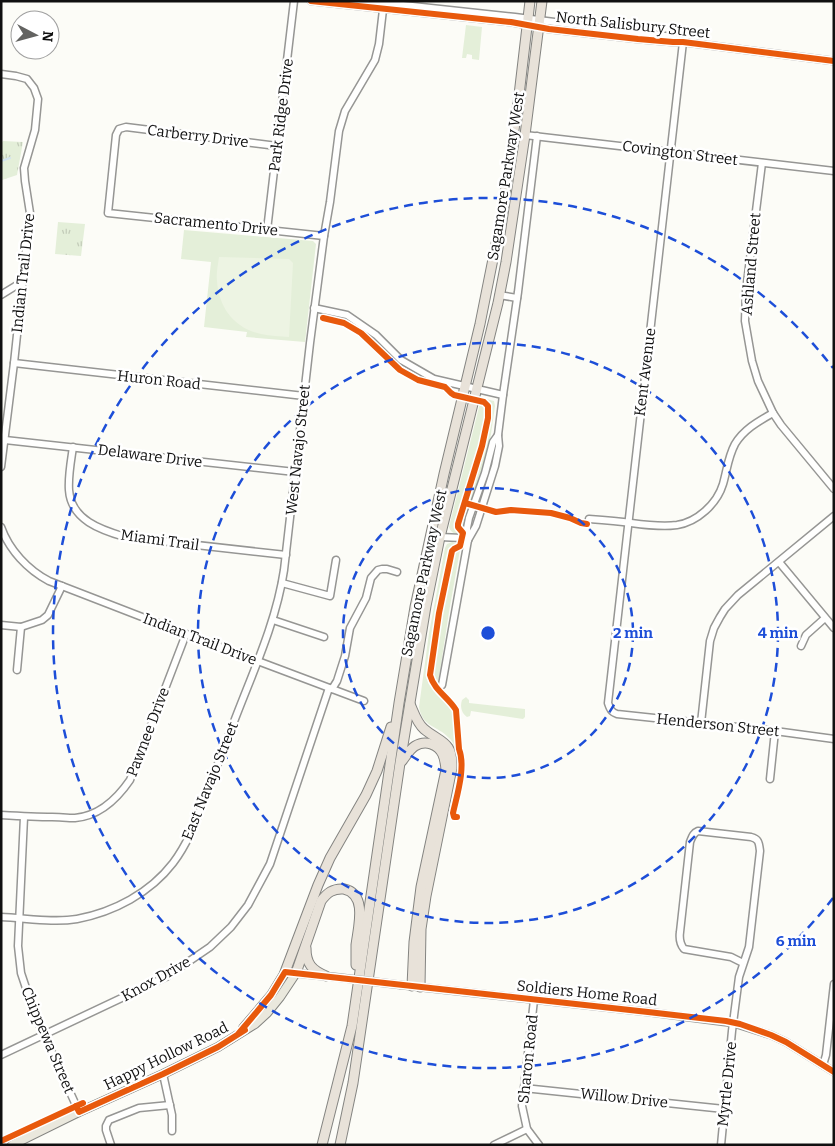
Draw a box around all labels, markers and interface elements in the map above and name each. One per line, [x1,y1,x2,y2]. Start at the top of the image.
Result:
street label: North Salisbury Street [555,8,712,42]
north arrow [10,10,60,60]
text: N [38,30,56,43]
street label: Park Ridge Drive [265,57,297,173]
street label: Sagamore Parkway West [484,90,528,262]
street label: Carberry Drive [146,121,250,151]
street label: Covington Street [621,137,739,169]
street label: Sacramento Drive [153,209,279,239]
street label: Ashland Street [738,211,765,316]
street label: Indian Trail Drive [8,212,38,334]
street label: Kent Avenue [631,327,659,417]
street label: Huron Road [116,367,202,393]
street label: West Navajo Street [282,383,314,516]
street label: Delaware Drive [97,441,203,471]
street label: Sagamore Parkway West [397,487,451,658]
street label: Miami Trail [120,526,200,554]
street label: Indian Trail Drive [141,609,259,669]
centre of rings [479,624,497,642]
text: 2 min [613,624,653,642]
text: 4 min [758,624,799,642]
street label: Pawnee Drive [123,685,173,779]
street label: Henderson Street [656,710,781,740]
street label: East Navajo Street [178,719,242,843]
text: 6 min [776,932,816,950]
street label: Knox Drive [118,953,194,1005]
street label: Soldiers Home Road [516,977,658,1009]
street label: Chippewa Street [17,984,79,1097]
street label: Sharon Road [514,1014,542,1104]
street label: Happy Hollow Road [101,1018,231,1094]
street label: Myrtle Drive [714,1041,740,1127]
street label: Willow Drive [579,1084,669,1112]

